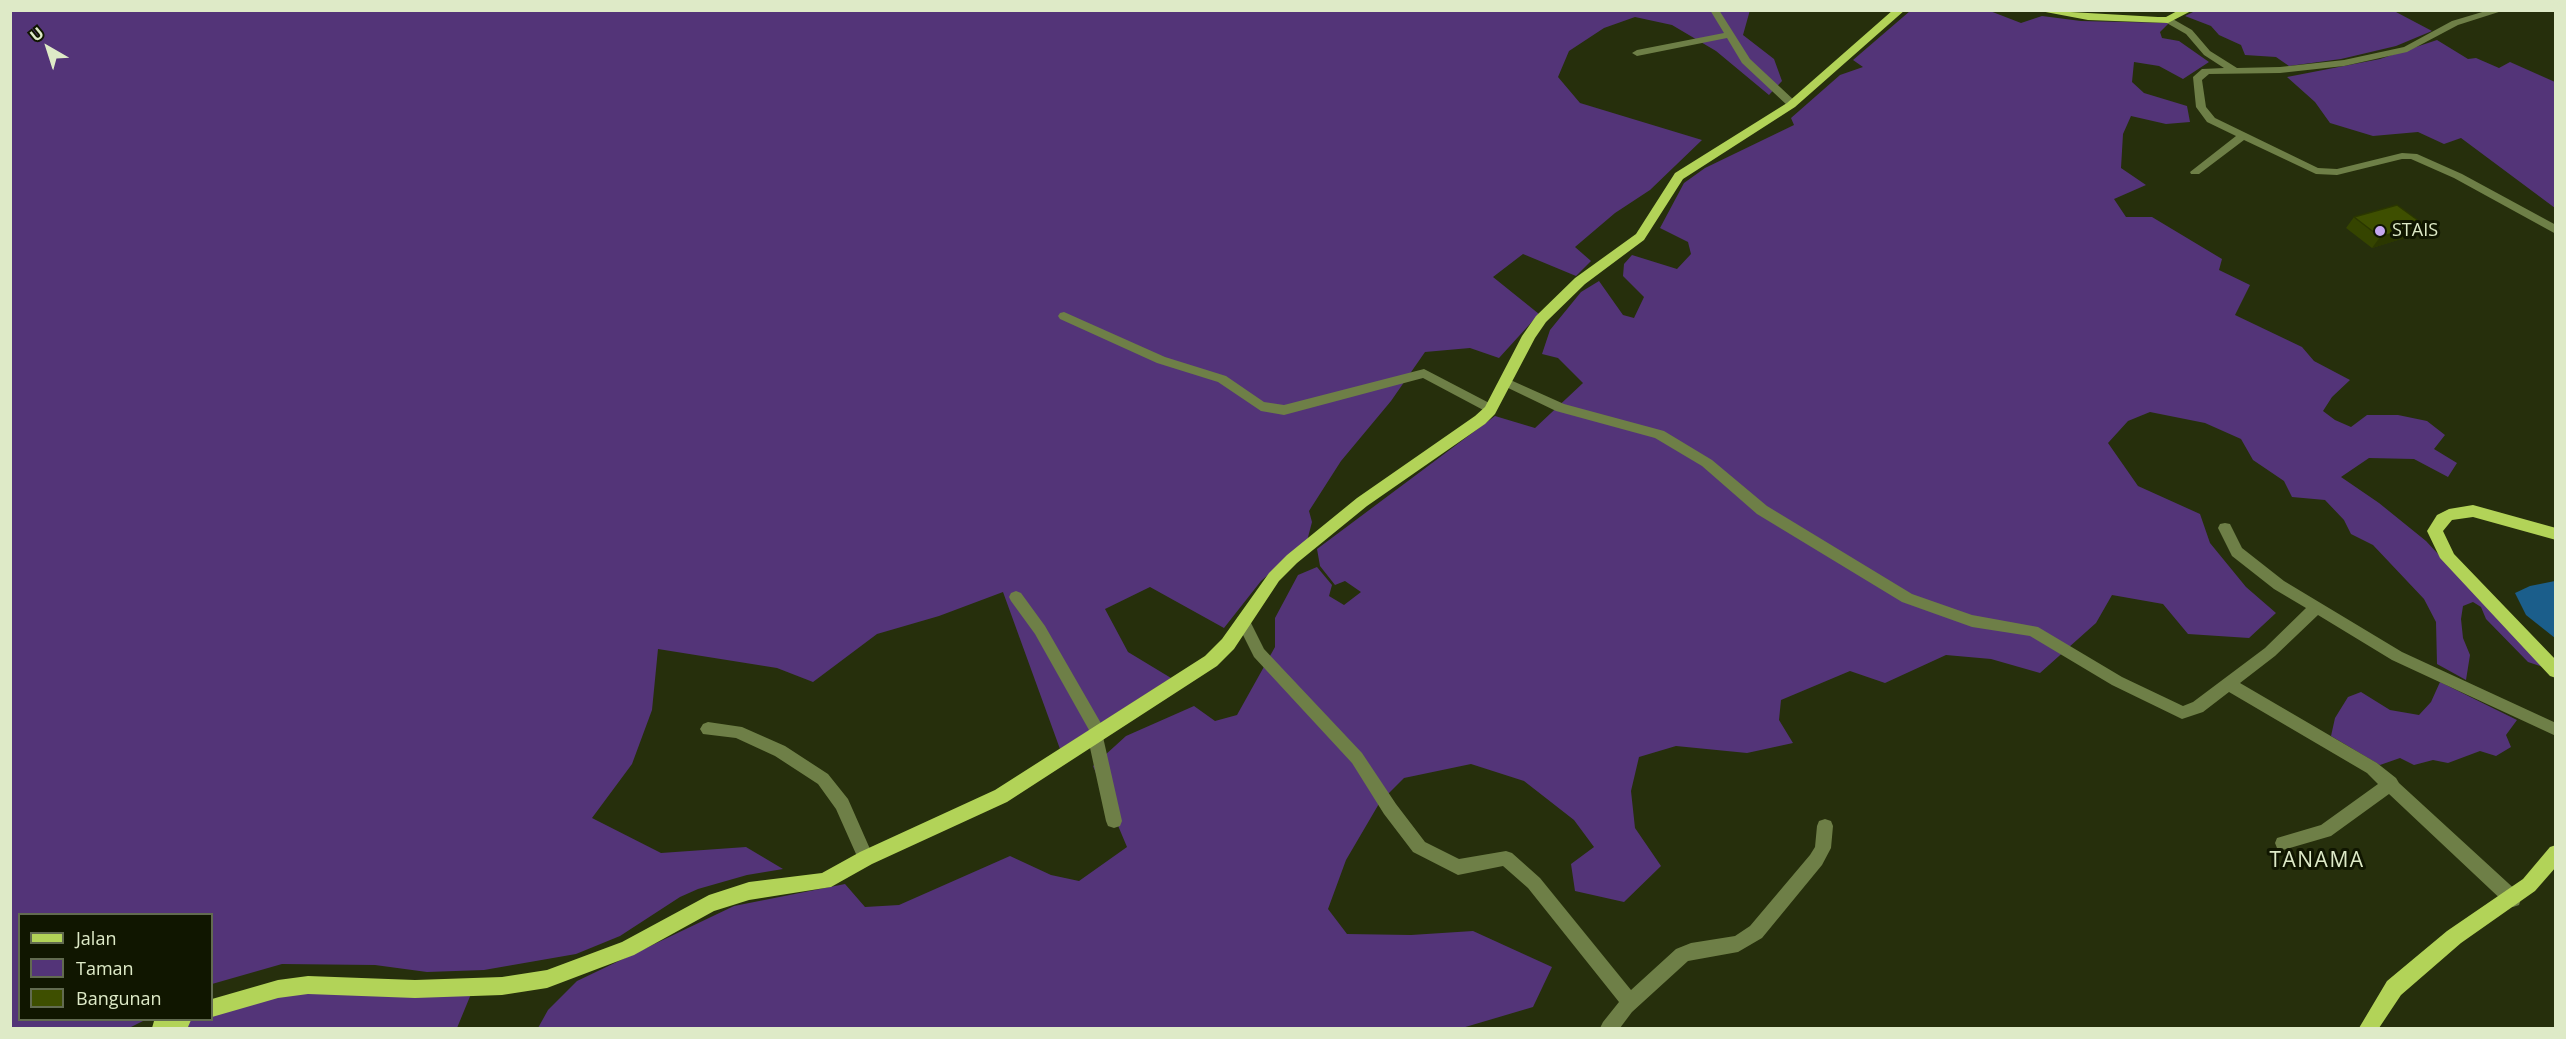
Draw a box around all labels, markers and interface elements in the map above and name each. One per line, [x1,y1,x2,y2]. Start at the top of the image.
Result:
north arrow [18,18,78,78]
text: U [25,22,48,46]
place label: STAIS [2392,220,2438,242]
marker: STAIS [2373,224,2387,238]
district label: TANAMA [2269,848,2365,874]
legend [18,913,213,1021]
text: Jalan [76,926,116,950]
text: Taman [76,956,134,980]
text: Bangunan [76,986,162,1010]

